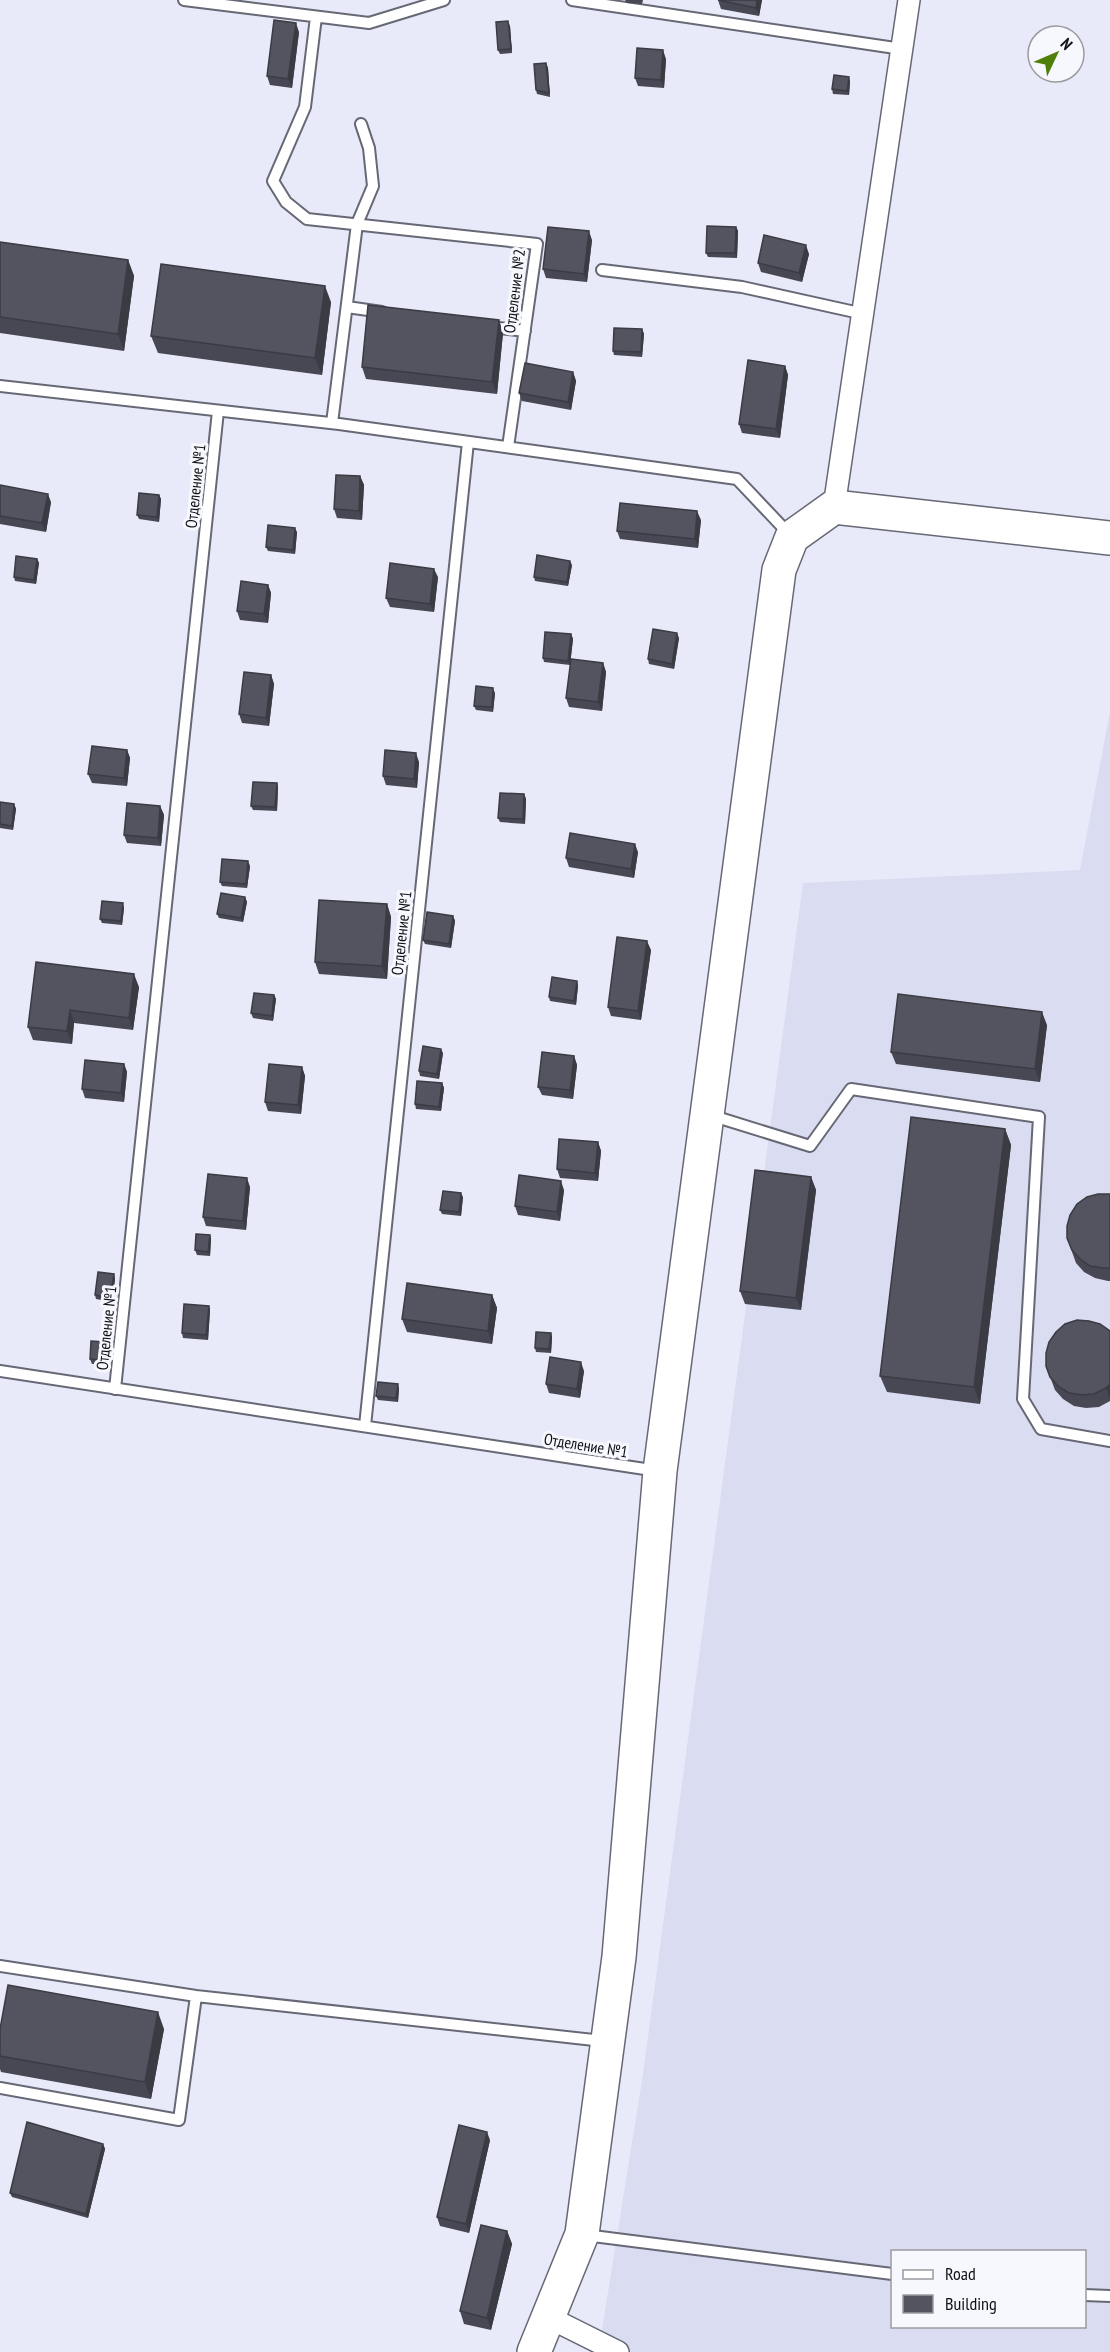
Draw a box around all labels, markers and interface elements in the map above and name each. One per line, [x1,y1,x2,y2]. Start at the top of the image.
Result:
north arrow [1026,24,1086,84]
text: N [1057,34,1077,54]
street label: Отделение №2 [499,248,529,334]
street label: Отделение №1 [181,443,209,529]
street label: Отделение №1 [387,890,415,976]
street label: Отделение №1 [92,1285,120,1371]
street label: Отделение №1 [543,1429,629,1461]
legend [891,2250,1086,2328]
text: Road [945,2262,976,2285]
text: Building [945,2292,997,2315]

